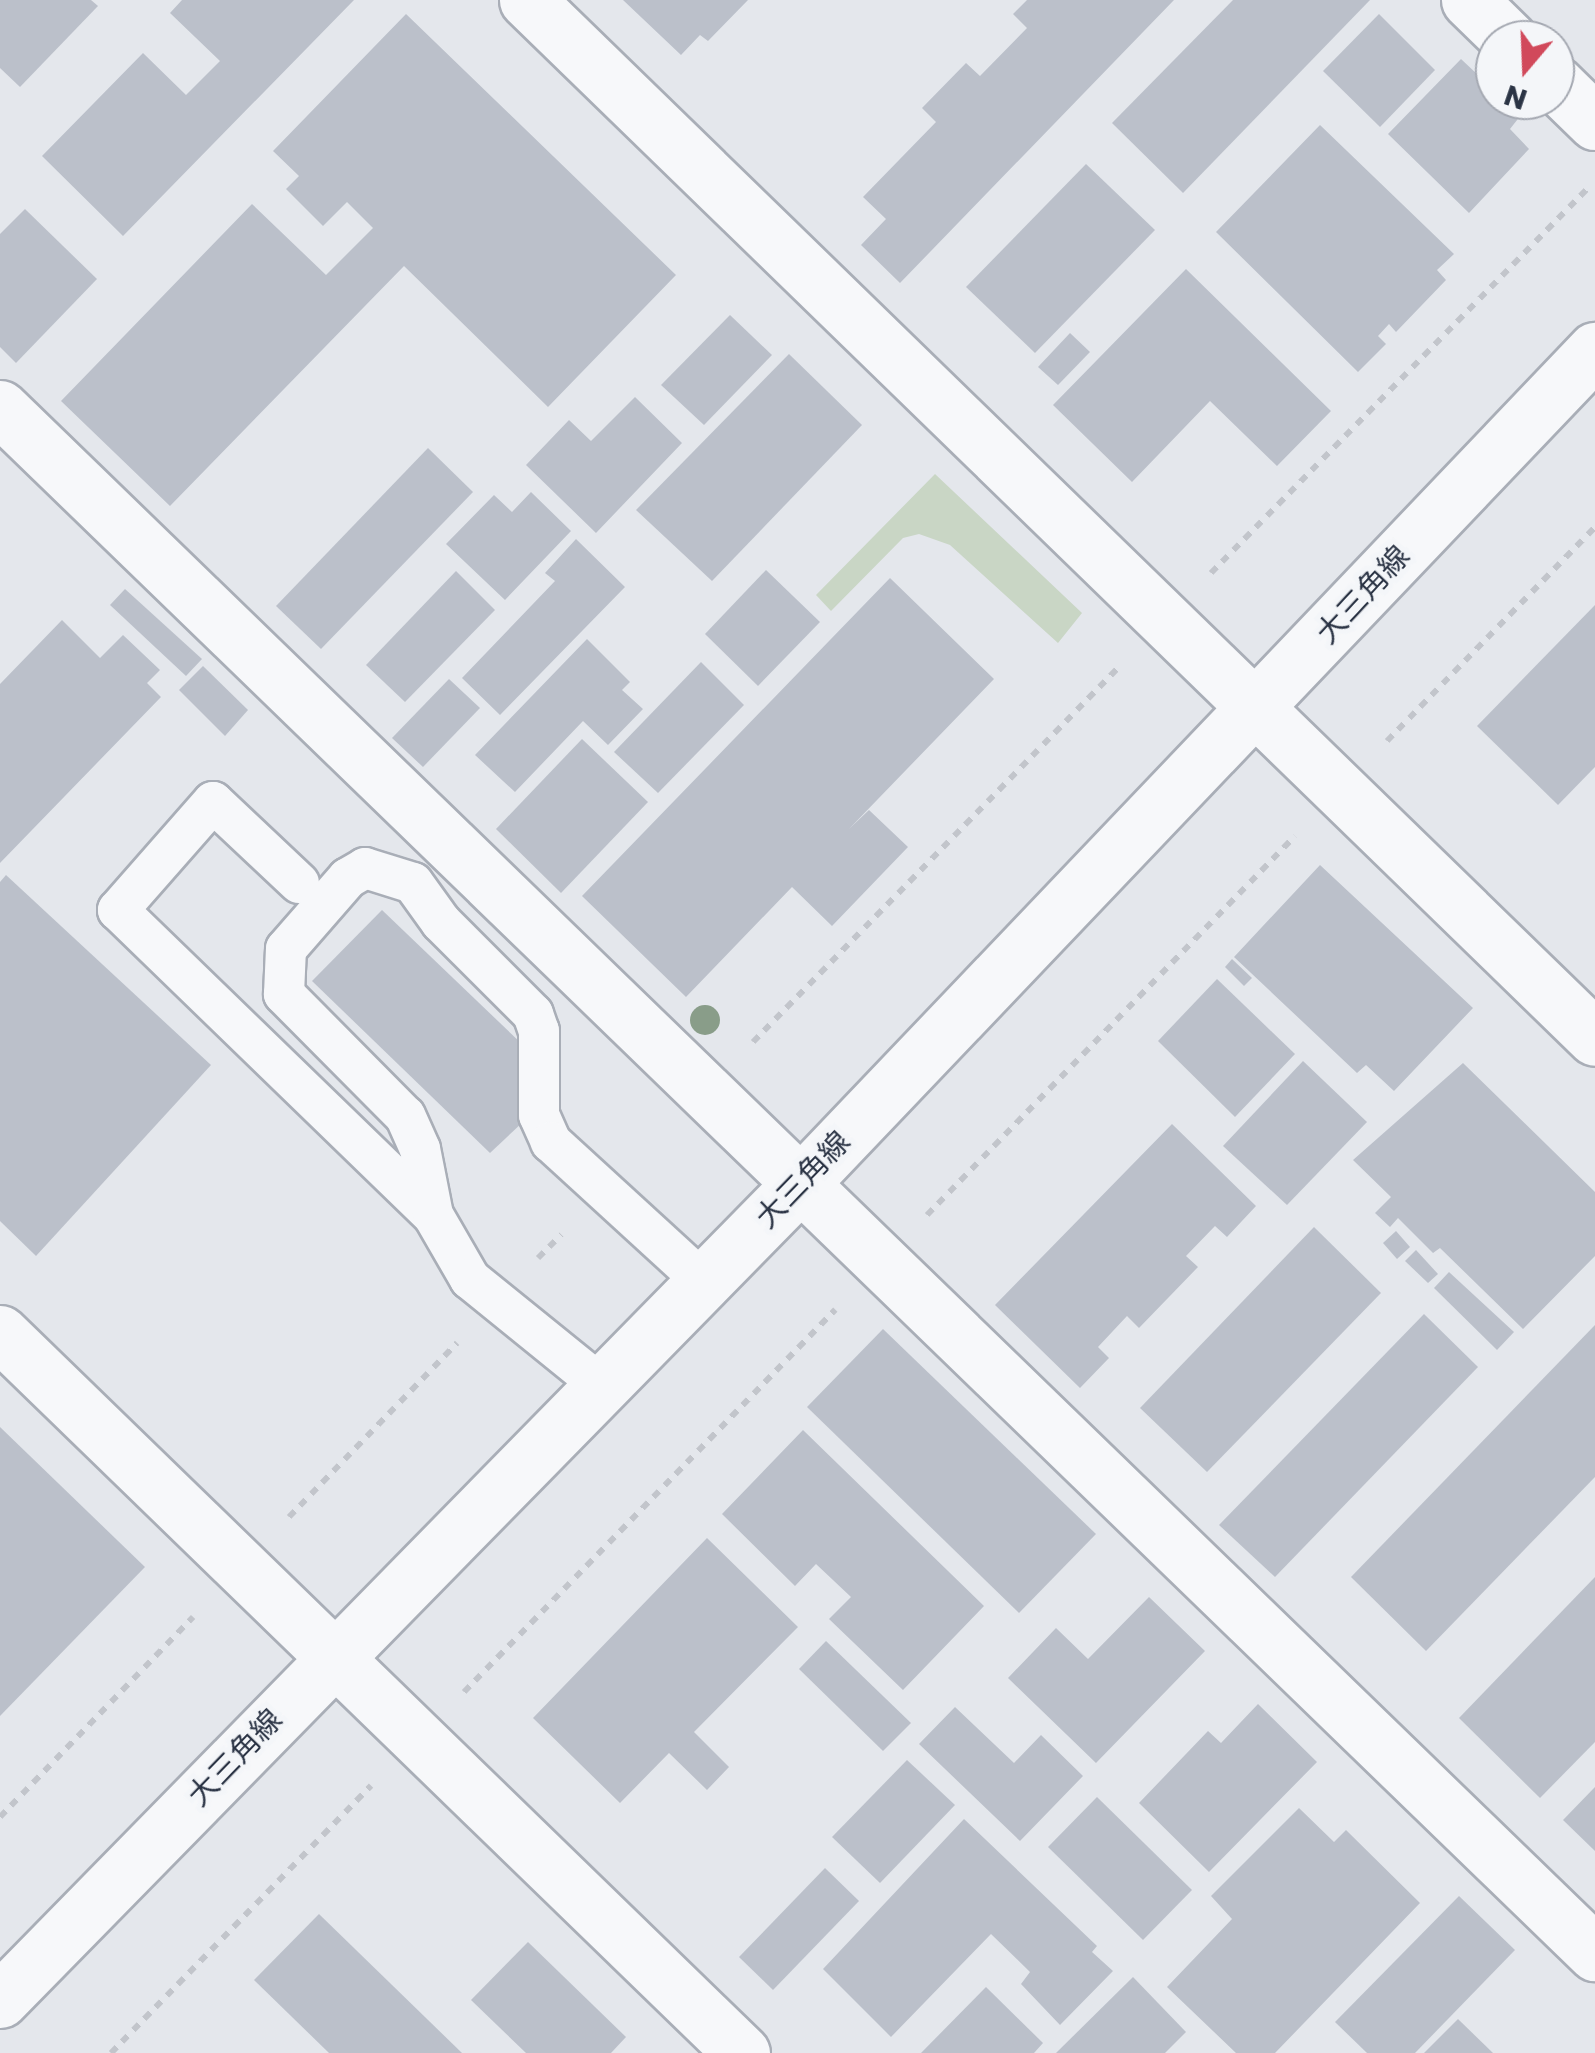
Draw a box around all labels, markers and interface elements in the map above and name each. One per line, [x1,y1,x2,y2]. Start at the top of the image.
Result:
north arrow [1475,20,1575,120]
text: N [1499,75,1532,119]
street label: 大三角線 [1309,539,1417,651]
street label: 大三角線 [748,1124,858,1236]
street label: 大三角線 [180,1702,290,1814]

